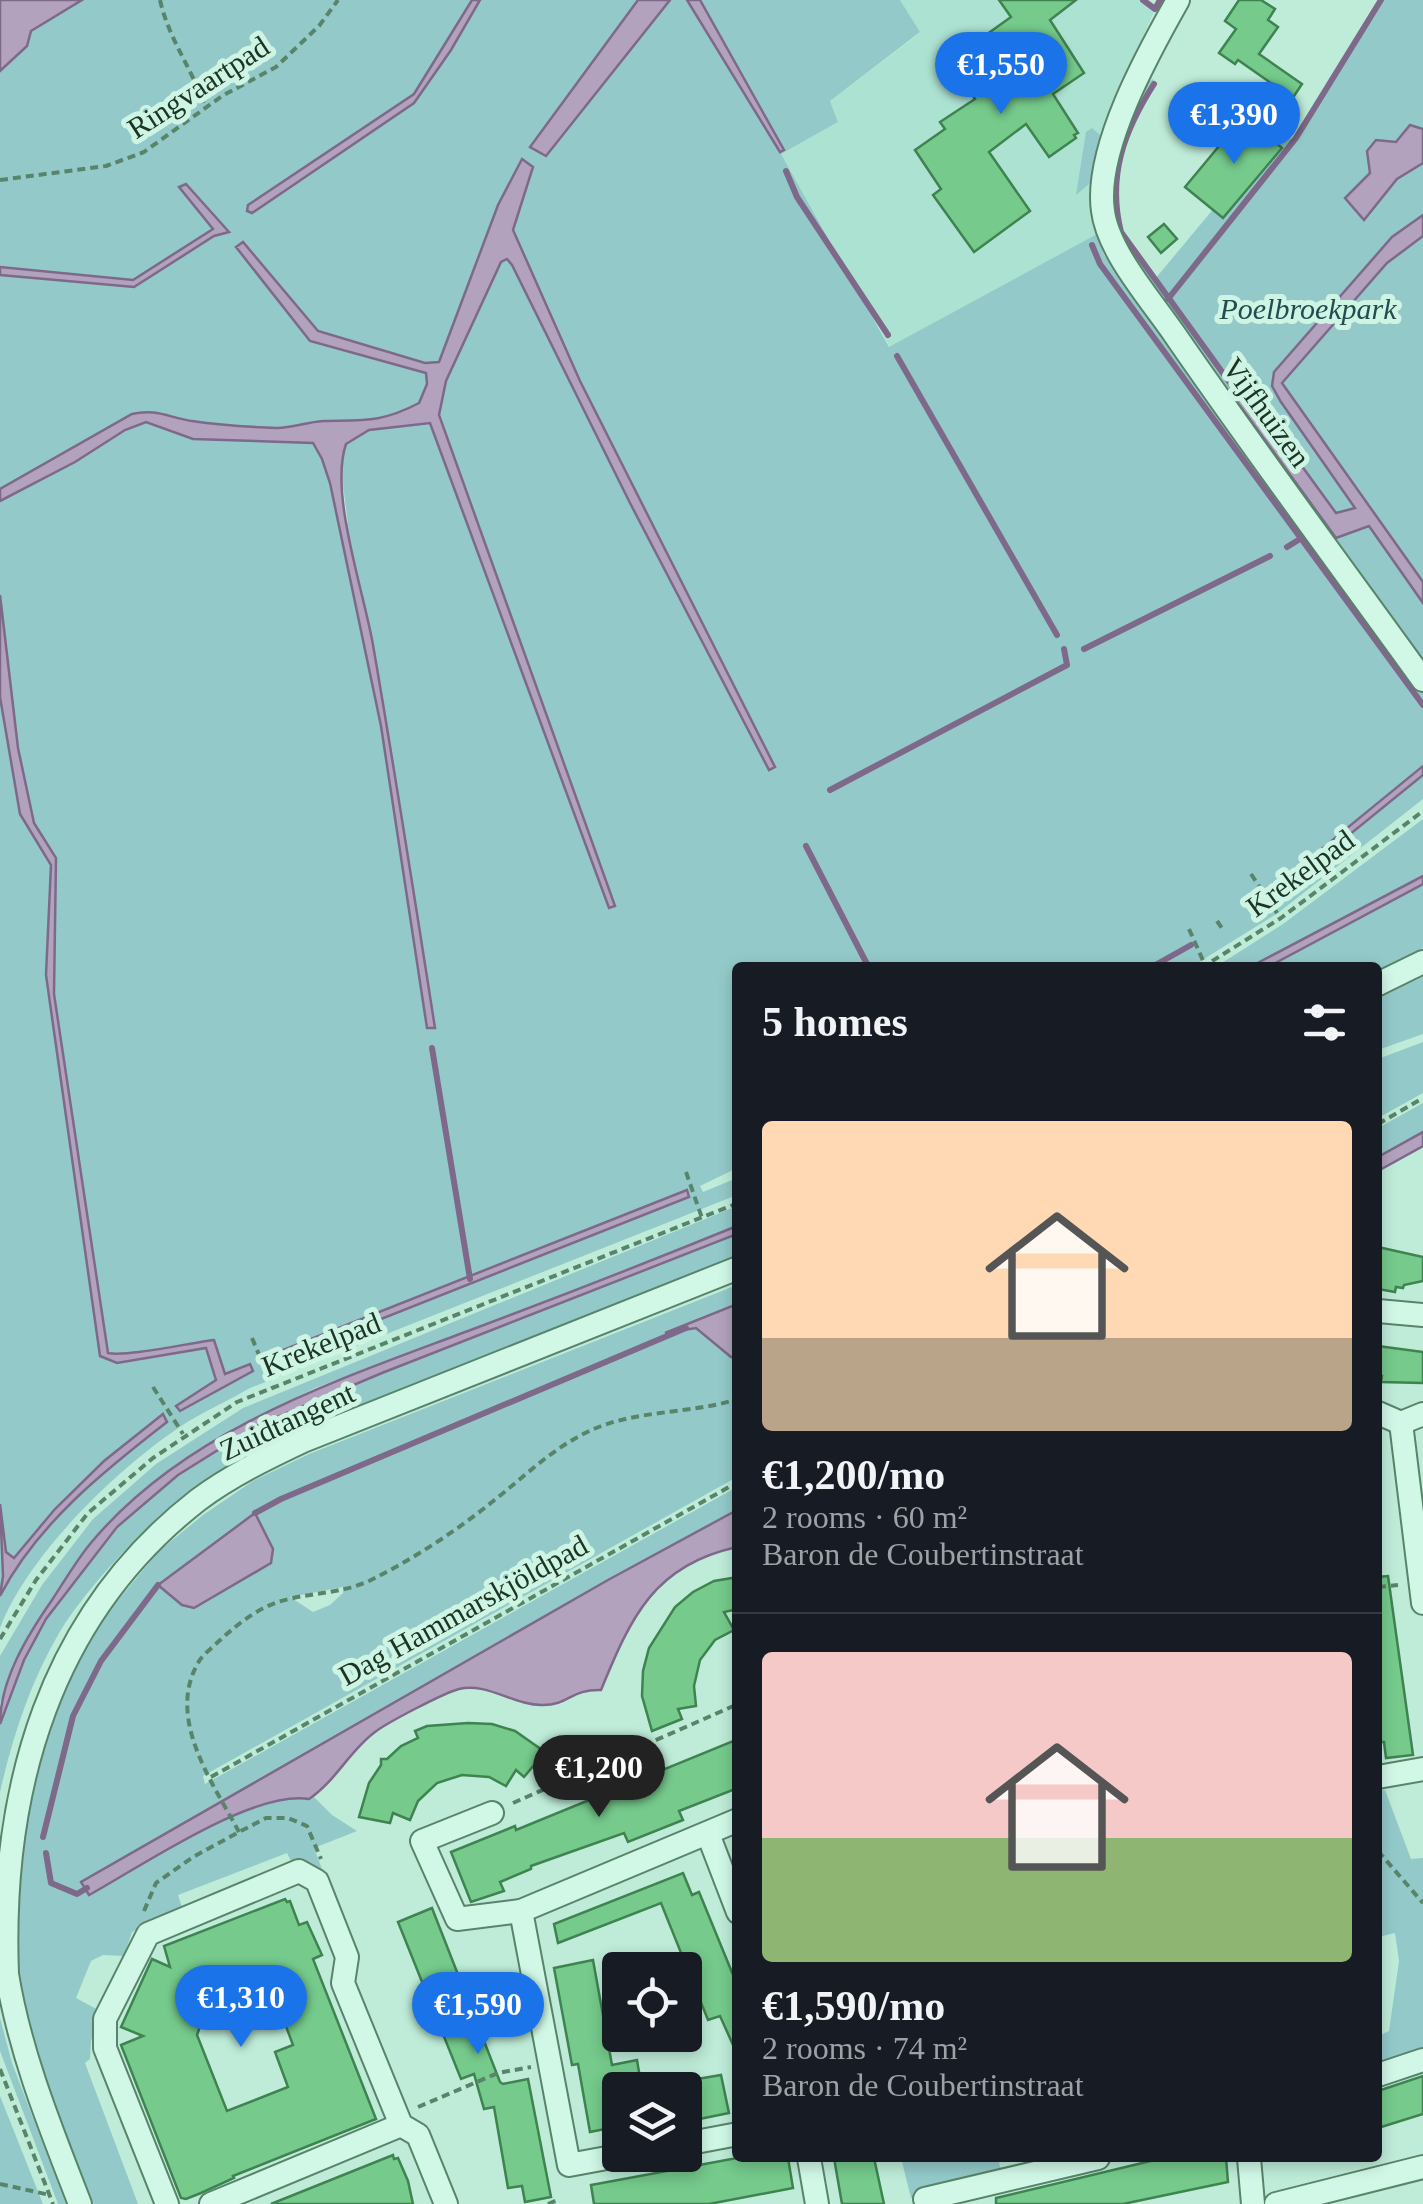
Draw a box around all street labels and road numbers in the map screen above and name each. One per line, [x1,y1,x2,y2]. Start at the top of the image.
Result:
street label: Ringvaartpad [121,29,275,145]
street label: Vijfhuizen [1216,351,1318,473]
street label: Krekelpad [1240,823,1360,923]
street label: Krekelpad [257,1305,385,1383]
street label: Zuidtangent [214,1375,360,1467]
street label: Dag Hammarskjöldpad [333,1528,593,1692]

